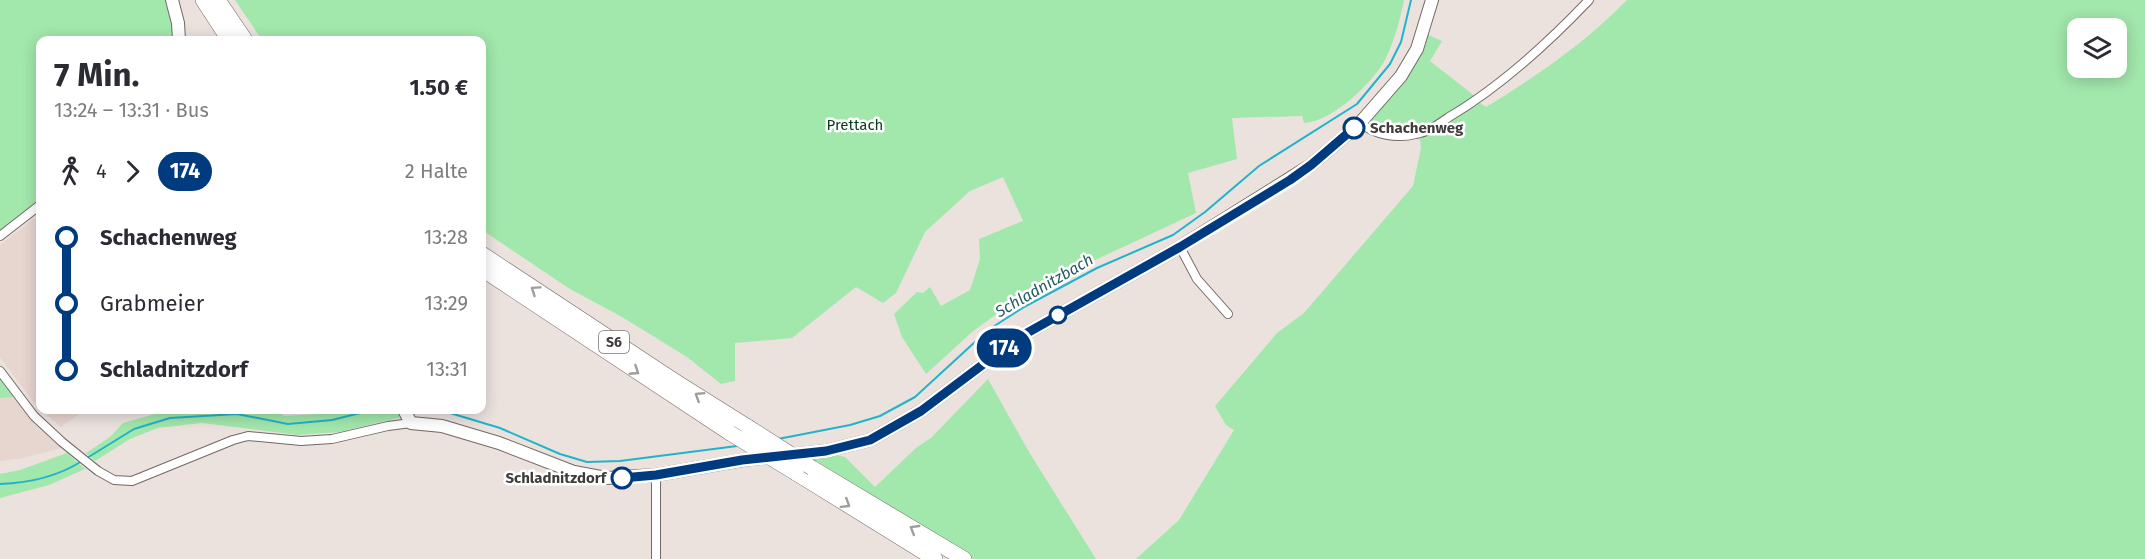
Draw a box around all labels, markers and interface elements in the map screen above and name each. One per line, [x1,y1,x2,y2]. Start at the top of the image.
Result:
map controls [2067,18,2127,78]
button: layers [2067,18,2127,78]
text: 7 Min. [54,55,139,95]
text: 1.50 € [409,74,468,101]
text: 13:24 – 13:31 · Bus [54,98,209,122]
park label: Prettach [827,116,883,134]
marker: Schachenweg [1343,117,1365,139]
place label: Schachenweg [1370,119,1464,137]
icon: walk [54,155,87,188]
icon: forward [116,155,149,188]
text: 174 [170,158,200,184]
text: 4 [96,159,107,183]
text: 2 Halte [405,159,468,183]
text: Schachenweg [100,224,237,251]
text: 13:28 [424,225,468,249]
water label: Schladnitzbach [991,250,1097,322]
one-way arrow [531,286,542,297]
text: Grabmeier [100,290,204,317]
text: 13:29 [424,291,468,315]
unlabelled marker [1049,306,1067,324]
line badge: 174 [970,328,1038,368]
road number: S6 [599,331,629,353]
text: 174 [989,335,1019,361]
text: Schladnitzdorf [100,356,248,383]
text: 13:31 [426,357,468,381]
one-way arrow [629,363,640,374]
one-way arrow [695,391,705,403]
marker: Schladnitzdorf [611,467,633,489]
place label: Schladnitzdorf [505,469,608,487]
one-way arrow [840,497,850,509]
one-way arrow [910,525,920,536]

